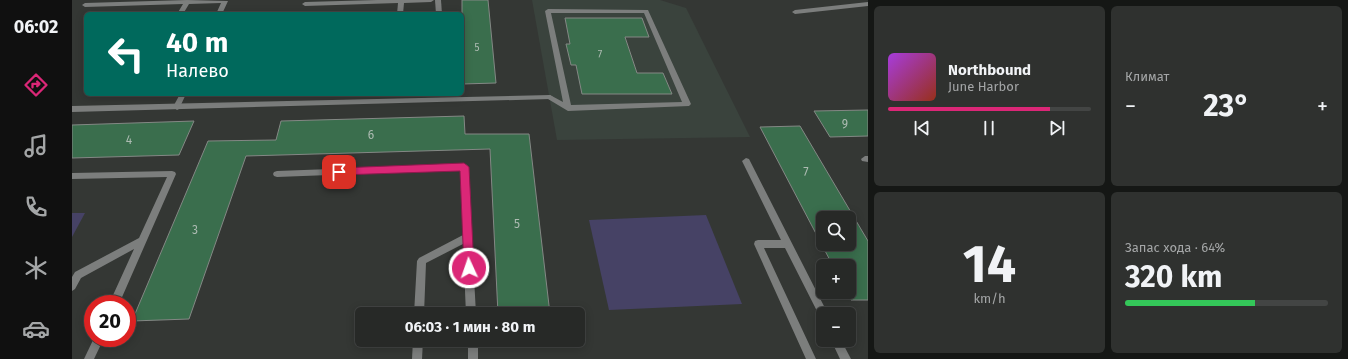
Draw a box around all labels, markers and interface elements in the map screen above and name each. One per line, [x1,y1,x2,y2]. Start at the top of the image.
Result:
text: 06:02 [14,16,58,38]
text: 40 m [166,26,229,59]
icon: left [100,28,152,80]
house number: 5 [474,42,480,54]
house number: 7 [598,49,603,61]
text: Налево [166,60,229,82]
text: Northbound [948,61,1031,79]
text: Климат [1125,69,1169,84]
icon: directions [22,71,50,99]
text: June Harbor [948,79,1019,94]
text: 23° [1203,88,1250,124]
text: − [1125,93,1136,120]
text: + [1317,93,1328,120]
house number: 9 [842,117,848,131]
icon: previous [911,117,933,139]
icon: pause [978,117,1000,139]
icon: next [1046,117,1068,139]
house number: 6 [368,128,374,142]
icon: music [22,132,50,160]
house number: 4 [126,133,133,147]
pin [322,155,356,189]
icon: arrive [328,161,350,183]
house number: 7 [803,165,809,179]
icon: phone [22,193,50,221]
map controls [816,211,856,347]
button: search [816,211,856,251]
house number: 5 [514,217,520,231]
house number: 3 [192,223,198,237]
text: 14 [963,233,1016,296]
text: Запас хода · 64% [1125,240,1225,255]
position arrow [448,247,490,289]
icon: climate [22,254,50,282]
button: + [816,259,856,299]
text: 320 km [1125,259,1222,295]
text: km/h [973,291,1006,306]
speed limit sign: 20 [84,295,136,347]
button: − [816,307,856,347]
icon: car [22,315,50,343]
text: 06:03 · 1 мин · 80 m [405,318,535,336]

